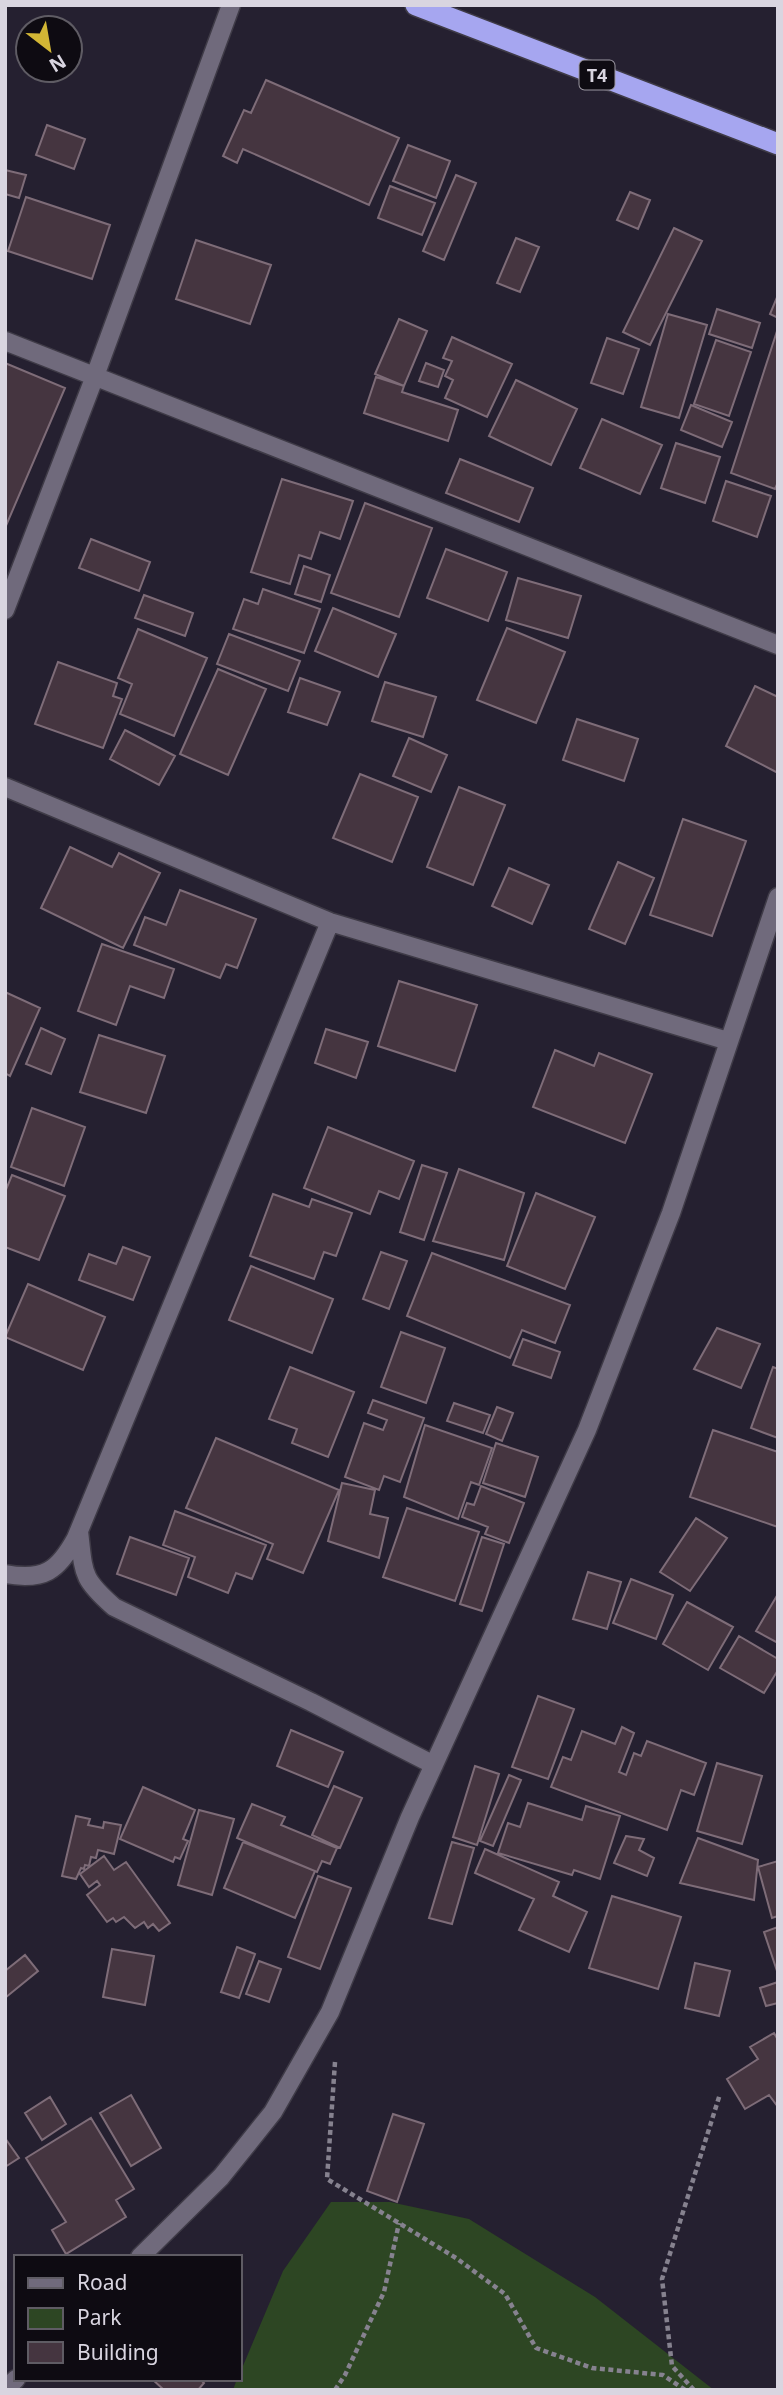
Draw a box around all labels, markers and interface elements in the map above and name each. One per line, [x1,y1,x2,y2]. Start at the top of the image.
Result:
north arrow [14,14,84,84]
text: N [44,48,71,79]
road number: T4 [580,60,614,90]
legend [14,2255,242,2381]
text: Road [77,2268,127,2296]
text: Park [77,2303,122,2331]
text: Building [77,2338,159,2366]

